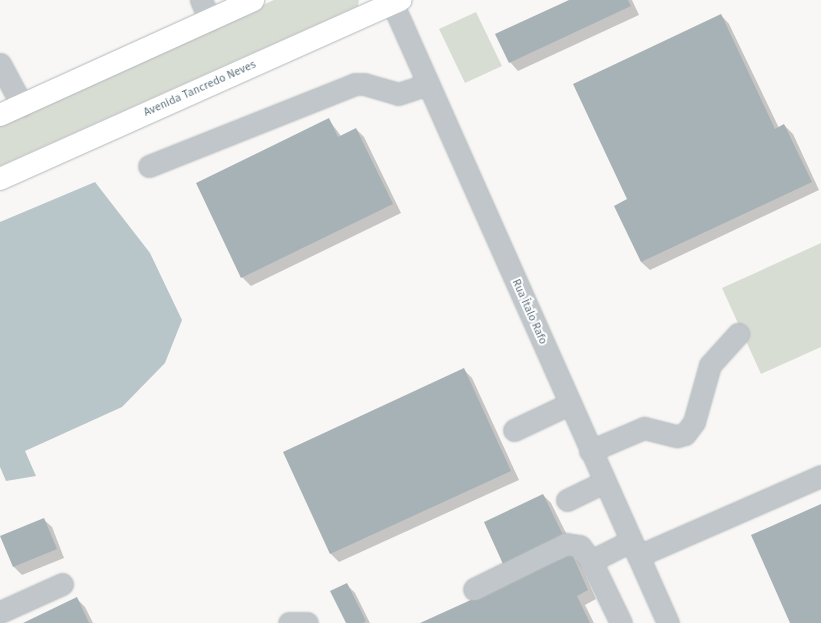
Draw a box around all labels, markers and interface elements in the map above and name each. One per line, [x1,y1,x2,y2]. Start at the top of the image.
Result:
street label: Avenida Tancredo Neves [142,58,258,120]
street label: Rua Ítalo Rafo [509,277,549,347]

